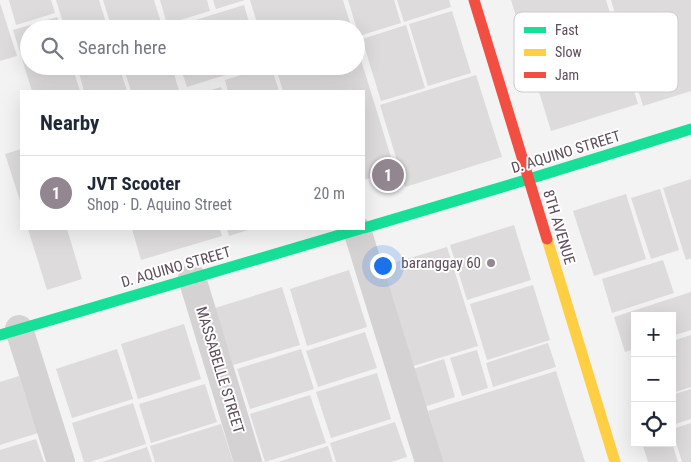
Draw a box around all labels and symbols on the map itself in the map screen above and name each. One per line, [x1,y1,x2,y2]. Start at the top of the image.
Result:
legend [514,12,678,92]
text: Fast [555,22,579,38]
text: Slow [555,44,582,60]
text: Jam [555,67,579,83]
street label: D. AQUINO STREET [509,127,623,177]
pin: 1 [372,156,404,194]
street label: 8TH AVENUE [539,188,579,266]
street label: D. AQUINO STREET [119,243,233,291]
your location [370,253,396,279]
place label: baranggay 60 [401,254,481,272]
marker: baranggay 60 [485,257,497,269]
street label: MASSABELLE STREET [192,304,248,436]

